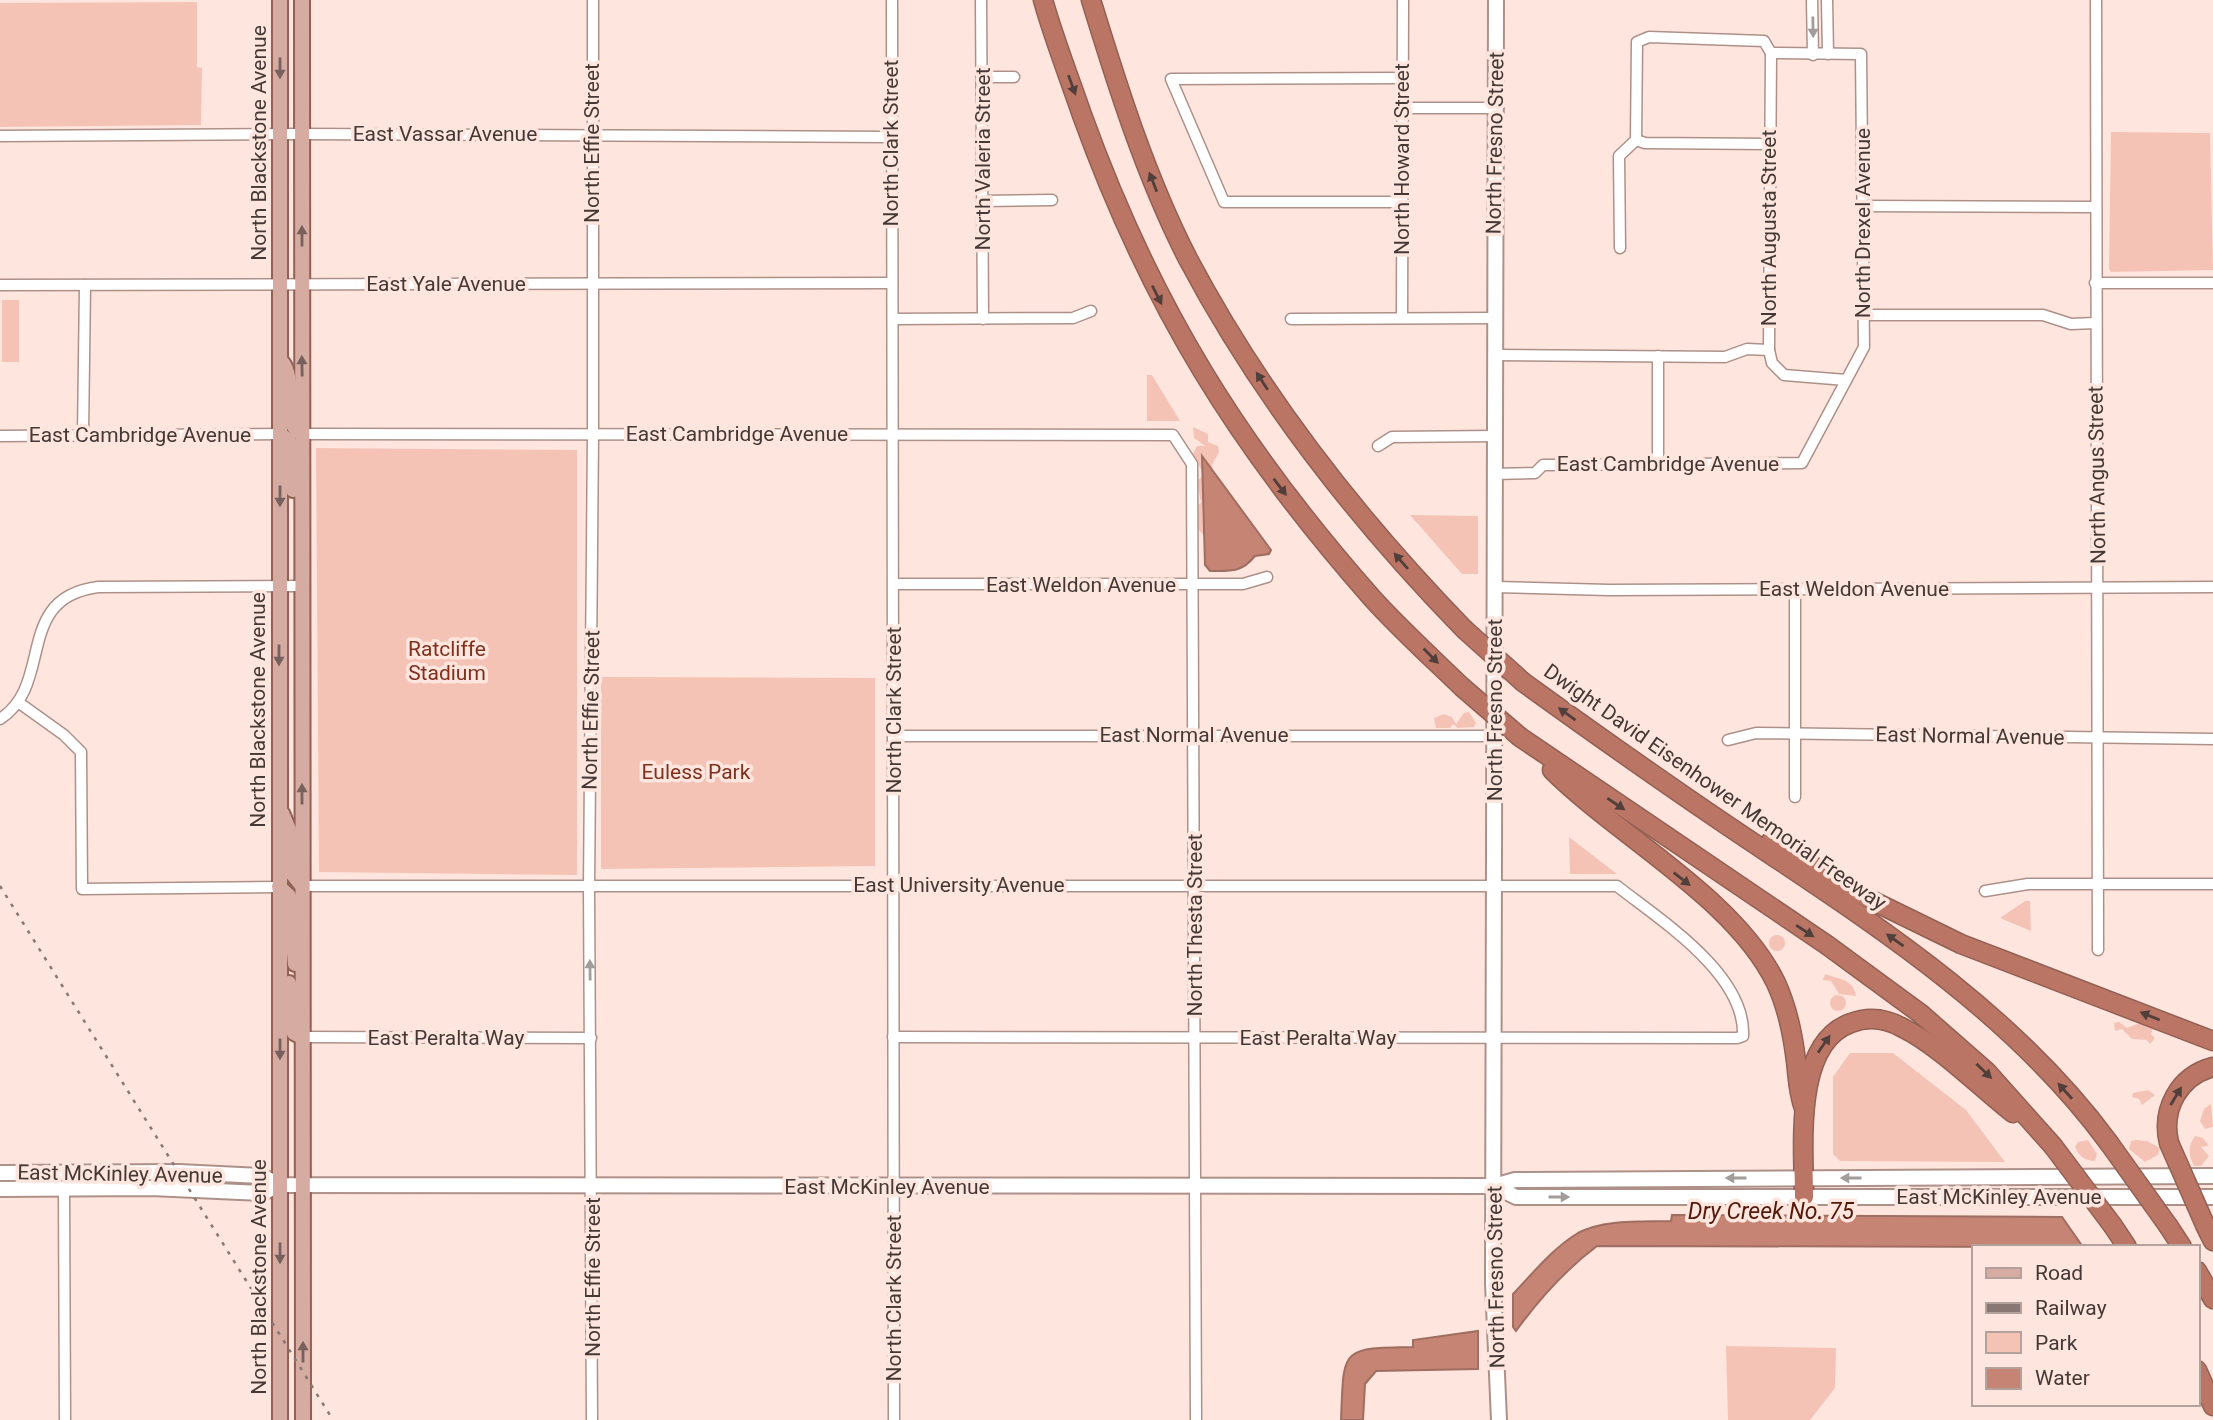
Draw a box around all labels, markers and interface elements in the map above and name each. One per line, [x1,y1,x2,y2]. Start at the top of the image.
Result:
one-way arrow [1807,17,1818,39]
street label: North Blackstone Avenue [247,25,271,261]
street label: North Fresno Street [1481,51,1509,235]
one-way arrow [274,57,286,79]
street label: North Clark Street [879,59,903,226]
street label: North Effie Street [580,63,604,223]
street label: North Howard Street [1390,63,1414,255]
street label: North Valeria Street [971,67,995,251]
one-way arrow [1066,74,1077,95]
street label: East Vassar Avenue [353,122,537,146]
street label: North Drexel Avenue [1851,128,1875,318]
street label: North Augusta Street [1757,130,1781,326]
one-way arrow [1148,171,1159,192]
one-way arrow [296,225,308,247]
street label: East Yale Avenue [366,272,526,296]
one-way arrow [1152,285,1163,305]
one-way arrow [296,355,308,377]
one-way arrow [1256,371,1269,391]
street label: North Angus Street [2083,386,2111,564]
street label: East Cambridge Avenue [626,422,848,446]
street label: East Cambridge Avenue [29,423,251,447]
street label: East Cambridge Avenue [1557,452,1779,476]
one-way arrow [1272,477,1287,495]
one-way arrow [274,485,286,507]
one-way arrow [1393,552,1409,570]
street label: East Weldon Avenue [986,573,1176,597]
street label: East Weldon Avenue [1759,577,1949,601]
street label: North Blackstone Avenue [246,592,270,828]
street label: North Fresno Street [1483,619,1507,801]
street label: North Clark Street [882,626,906,793]
street label: North Effie Street [578,630,604,790]
park label: Ratcliffe Stadium [408,637,486,685]
one-way arrow [273,644,285,666]
one-way arrow [1422,648,1439,665]
street label: Dwight David Eisenhower Memorial Freeway [1539,659,1891,915]
one-way arrow [1557,707,1576,721]
street label: East Normal Avenue [1875,722,2065,750]
street label: East Normal Avenue [1099,723,1289,747]
park label: Euless Park [642,760,751,784]
one-way arrow [296,782,308,804]
one-way arrow [1607,797,1625,811]
street label: North Thesta Street [1183,833,1207,1016]
one-way arrow [1673,871,1690,886]
street label: East University Avenue [853,873,1065,897]
one-way arrow [1796,924,1815,937]
one-way arrow [1886,934,1905,947]
one-way arrow [584,958,596,980]
one-way arrow [2139,1010,2160,1021]
street label: East Peralta Way [368,1026,524,1050]
street label: East Peralta Way [1240,1026,1396,1050]
one-way arrow [1817,1035,1831,1053]
one-way arrow [274,1039,286,1061]
one-way arrow [1976,1062,1993,1079]
one-way arrow [2057,1082,2073,1100]
one-way arrow [2169,1087,2182,1106]
street label: North Blackstone Avenue [247,1159,271,1395]
street label: East McKinley Avenue [17,1160,223,1188]
one-way arrow [1725,1172,1747,1184]
one-way arrow [1840,1172,1862,1183]
street label: East McKinley Avenue [784,1175,990,1199]
street label: North Fresno Street [1482,1185,1510,1369]
street label: East McKinley Avenue [1896,1185,2102,1209]
one-way arrow [1549,1191,1571,1203]
street label: North Effie Street [581,1197,605,1357]
water label: Dry Creek No. 75 [1688,1198,1855,1225]
street label: North Clark Street [882,1214,906,1381]
one-way arrow [274,1242,286,1264]
legend [1972,1245,2199,1406]
text: Road [2035,1261,2083,1285]
text: Railway [2035,1296,2107,1320]
text: Park [2035,1331,2078,1355]
one-way arrow [297,1341,309,1363]
text: Water [2035,1366,2090,1390]

